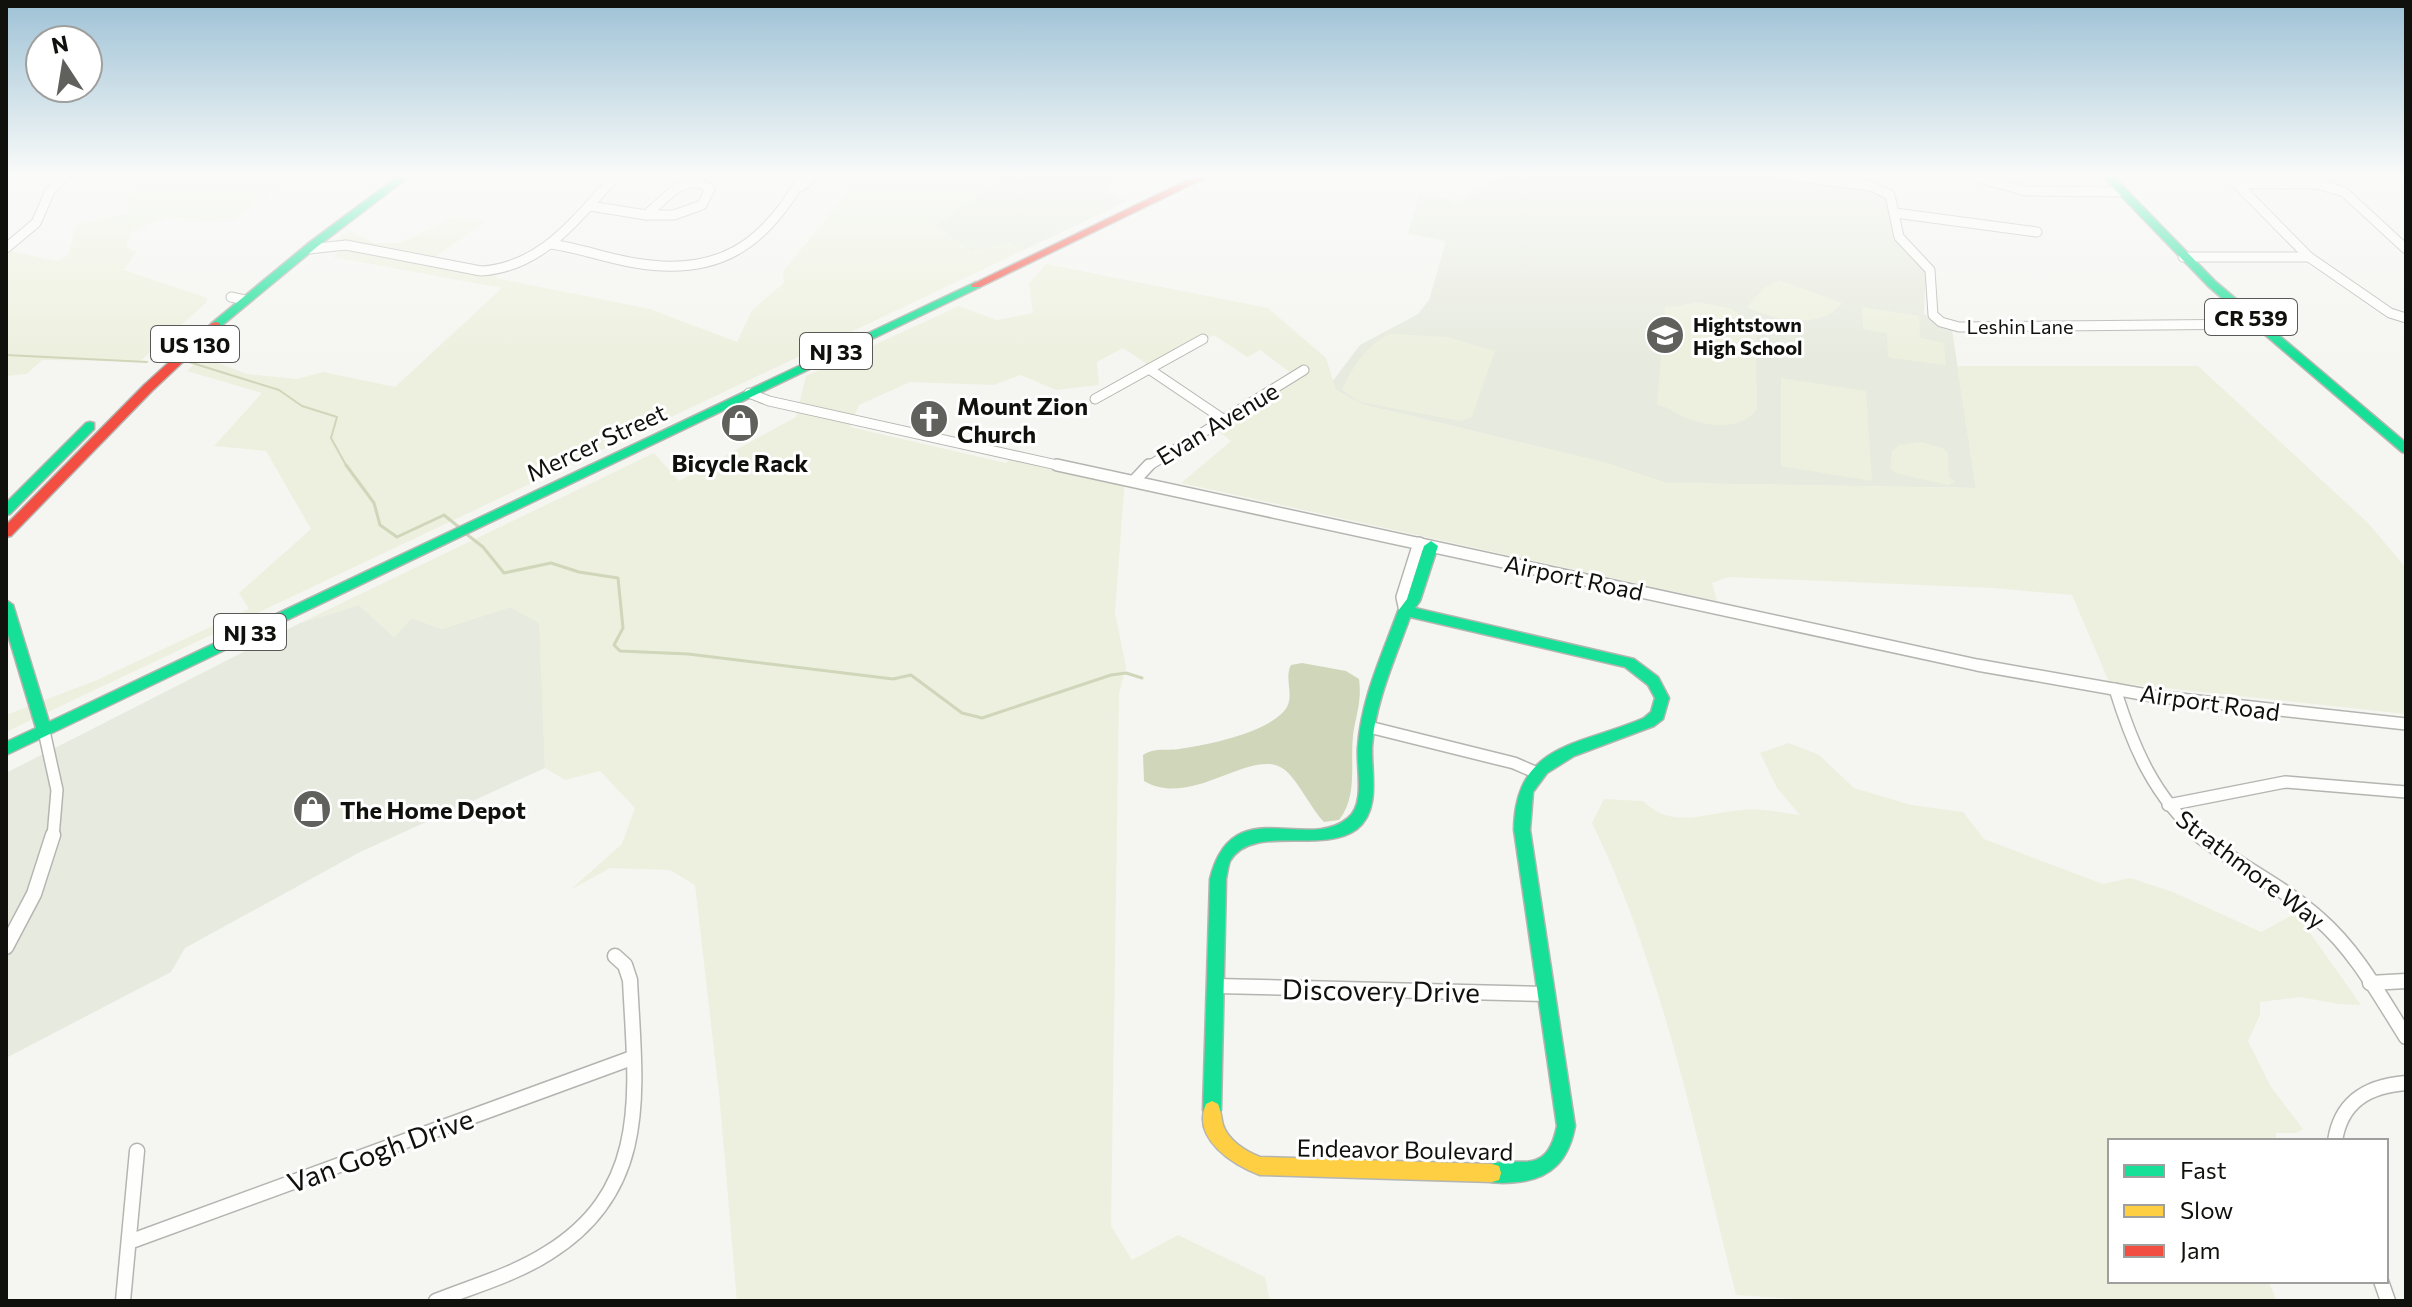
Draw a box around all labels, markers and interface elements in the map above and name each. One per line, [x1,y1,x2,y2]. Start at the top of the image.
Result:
north arrow [24,24,104,104]
text: N [49,29,71,59]
road number: CR 539 [2205,299,2297,335]
place label: Hightstown High School [1693,312,1803,359]
school or university icon: Hightstown High School [1644,314,1686,356]
street label: Leshin Lane [1967,314,2073,338]
road number: US 130 [151,326,239,362]
road number: NJ 33 [800,333,872,369]
street label: Evan Avenue [1151,375,1283,471]
place label: Mount Zion Church [957,391,1088,448]
street label: Mercer Street [521,397,671,487]
church icon: Mount Zion Church [908,398,950,440]
shop icon: Bicycle Rack [719,402,761,444]
place label: Bicycle Rack [672,448,809,477]
street label: Airport Road [1502,548,1646,606]
road number: NJ 33 [214,614,286,650]
street label: Airport Road [2138,678,2282,726]
shop icon: The Home Depot [291,788,333,830]
place label: The Home Depot [340,795,526,824]
street label: Strathmore Way [2171,804,2331,934]
street label: Discovery Drive [1282,971,1480,1009]
street label: Van Gogh Drive [282,1101,478,1199]
street label: Endeavor Boulevard [1296,1133,1514,1165]
legend [2108,1139,2388,1283]
text: Fast [2180,1155,2227,1184]
text: Slow [2180,1195,2233,1224]
text: Jam [2180,1235,2220,1264]

